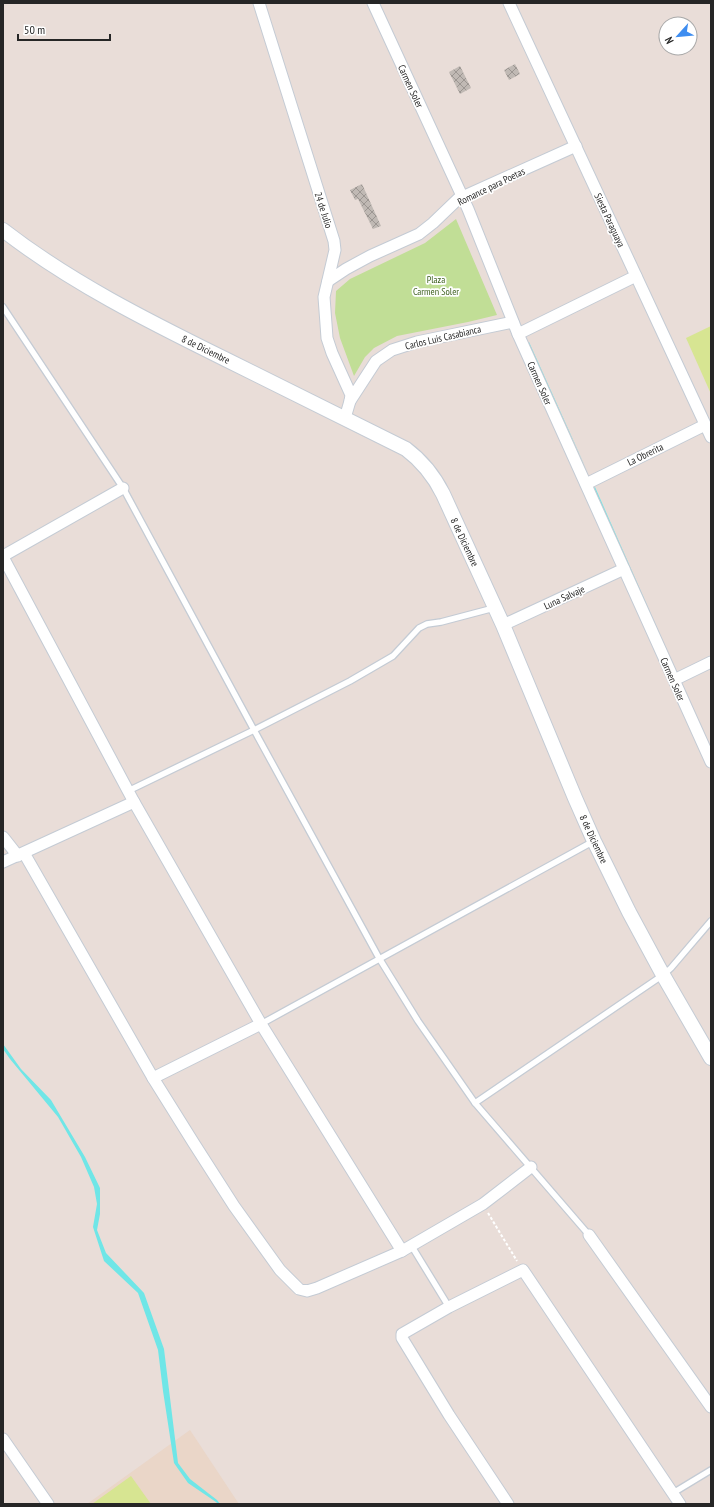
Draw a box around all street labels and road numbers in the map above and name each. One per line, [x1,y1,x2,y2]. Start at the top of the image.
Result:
street label: Carmen Soler [395,63,426,110]
street label: Romance para Poetas [455,164,528,208]
street label: 24 de Julio [312,190,335,230]
street label: Siesta Paraguaya [591,191,628,249]
street label: Carlos Luis Casabianca [404,322,482,353]
street label: 8 de Diciembre [179,332,232,367]
street label: Carmen Soler [524,359,555,407]
street label: La Obrerita [625,440,665,469]
street label: 8 de Diciembre [448,516,481,569]
street label: Luna Salvaje [542,582,587,613]
street label: Carmen Soler [657,655,688,703]
street label: 8 de Diciembre [577,813,610,866]

